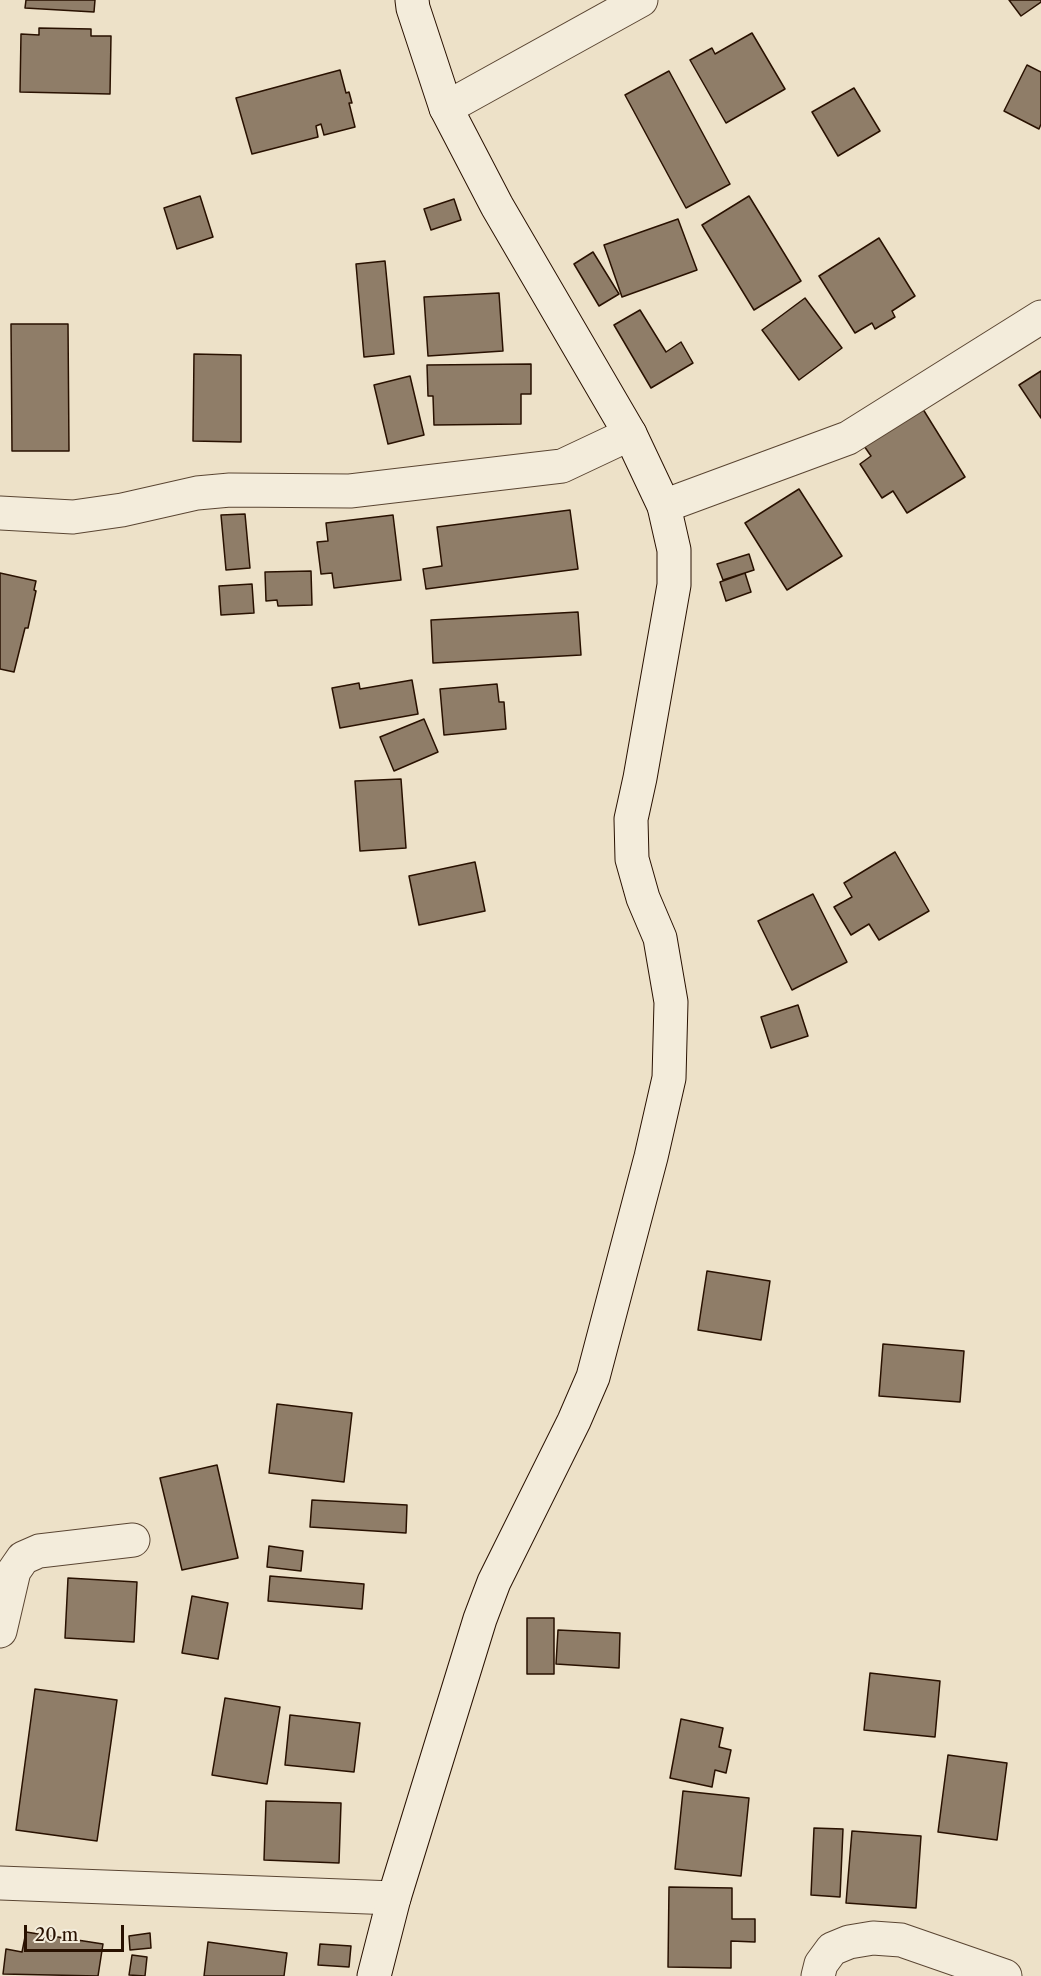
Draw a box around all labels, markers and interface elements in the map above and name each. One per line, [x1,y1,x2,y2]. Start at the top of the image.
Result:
scale bar [27,1913,128,1951]
text: 20 m [35,1924,78,1946]

